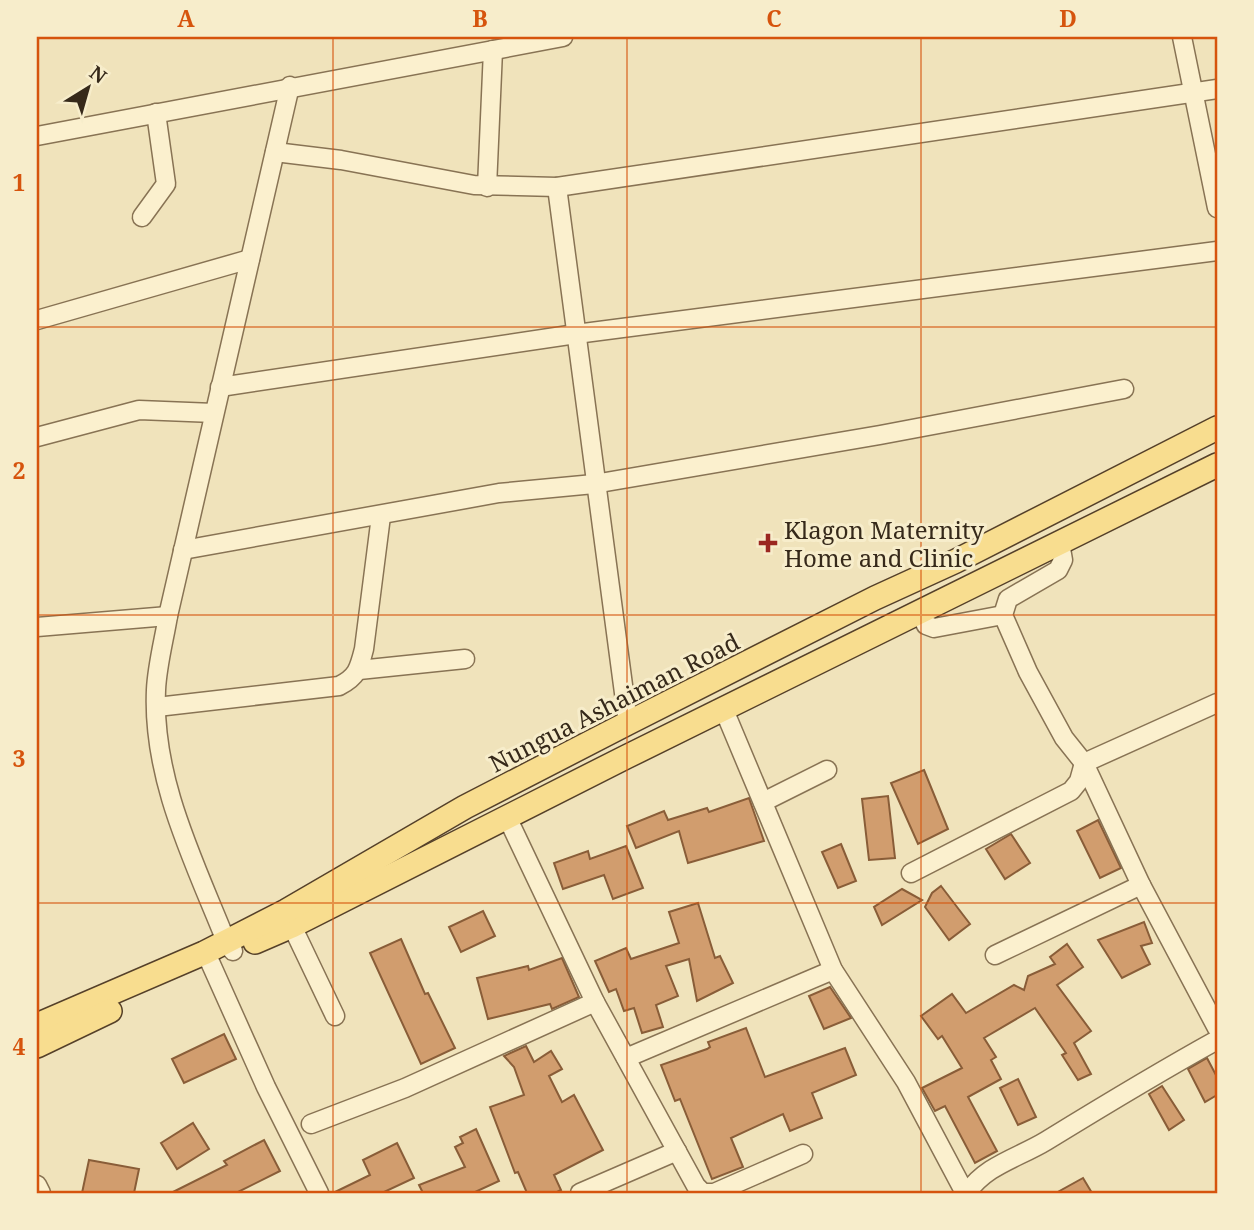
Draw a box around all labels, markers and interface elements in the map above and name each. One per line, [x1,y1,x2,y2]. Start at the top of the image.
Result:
text: A [177,2,195,34]
text: B [472,2,488,34]
text: C [766,2,782,34]
text: D [1059,2,1077,34]
north arrow [52,52,122,122]
text: N [84,60,112,89]
text: 1 [13,166,26,198]
text: 2 [13,454,26,486]
place label: Klagon Maternity Home and Clinic [784,513,984,574]
marker: Klagon Maternity Home and Clinic [758,533,778,553]
street label: Nungua Ashaiman Road [483,624,745,780]
text: 3 [13,742,26,774]
text: 4 [13,1030,26,1062]

